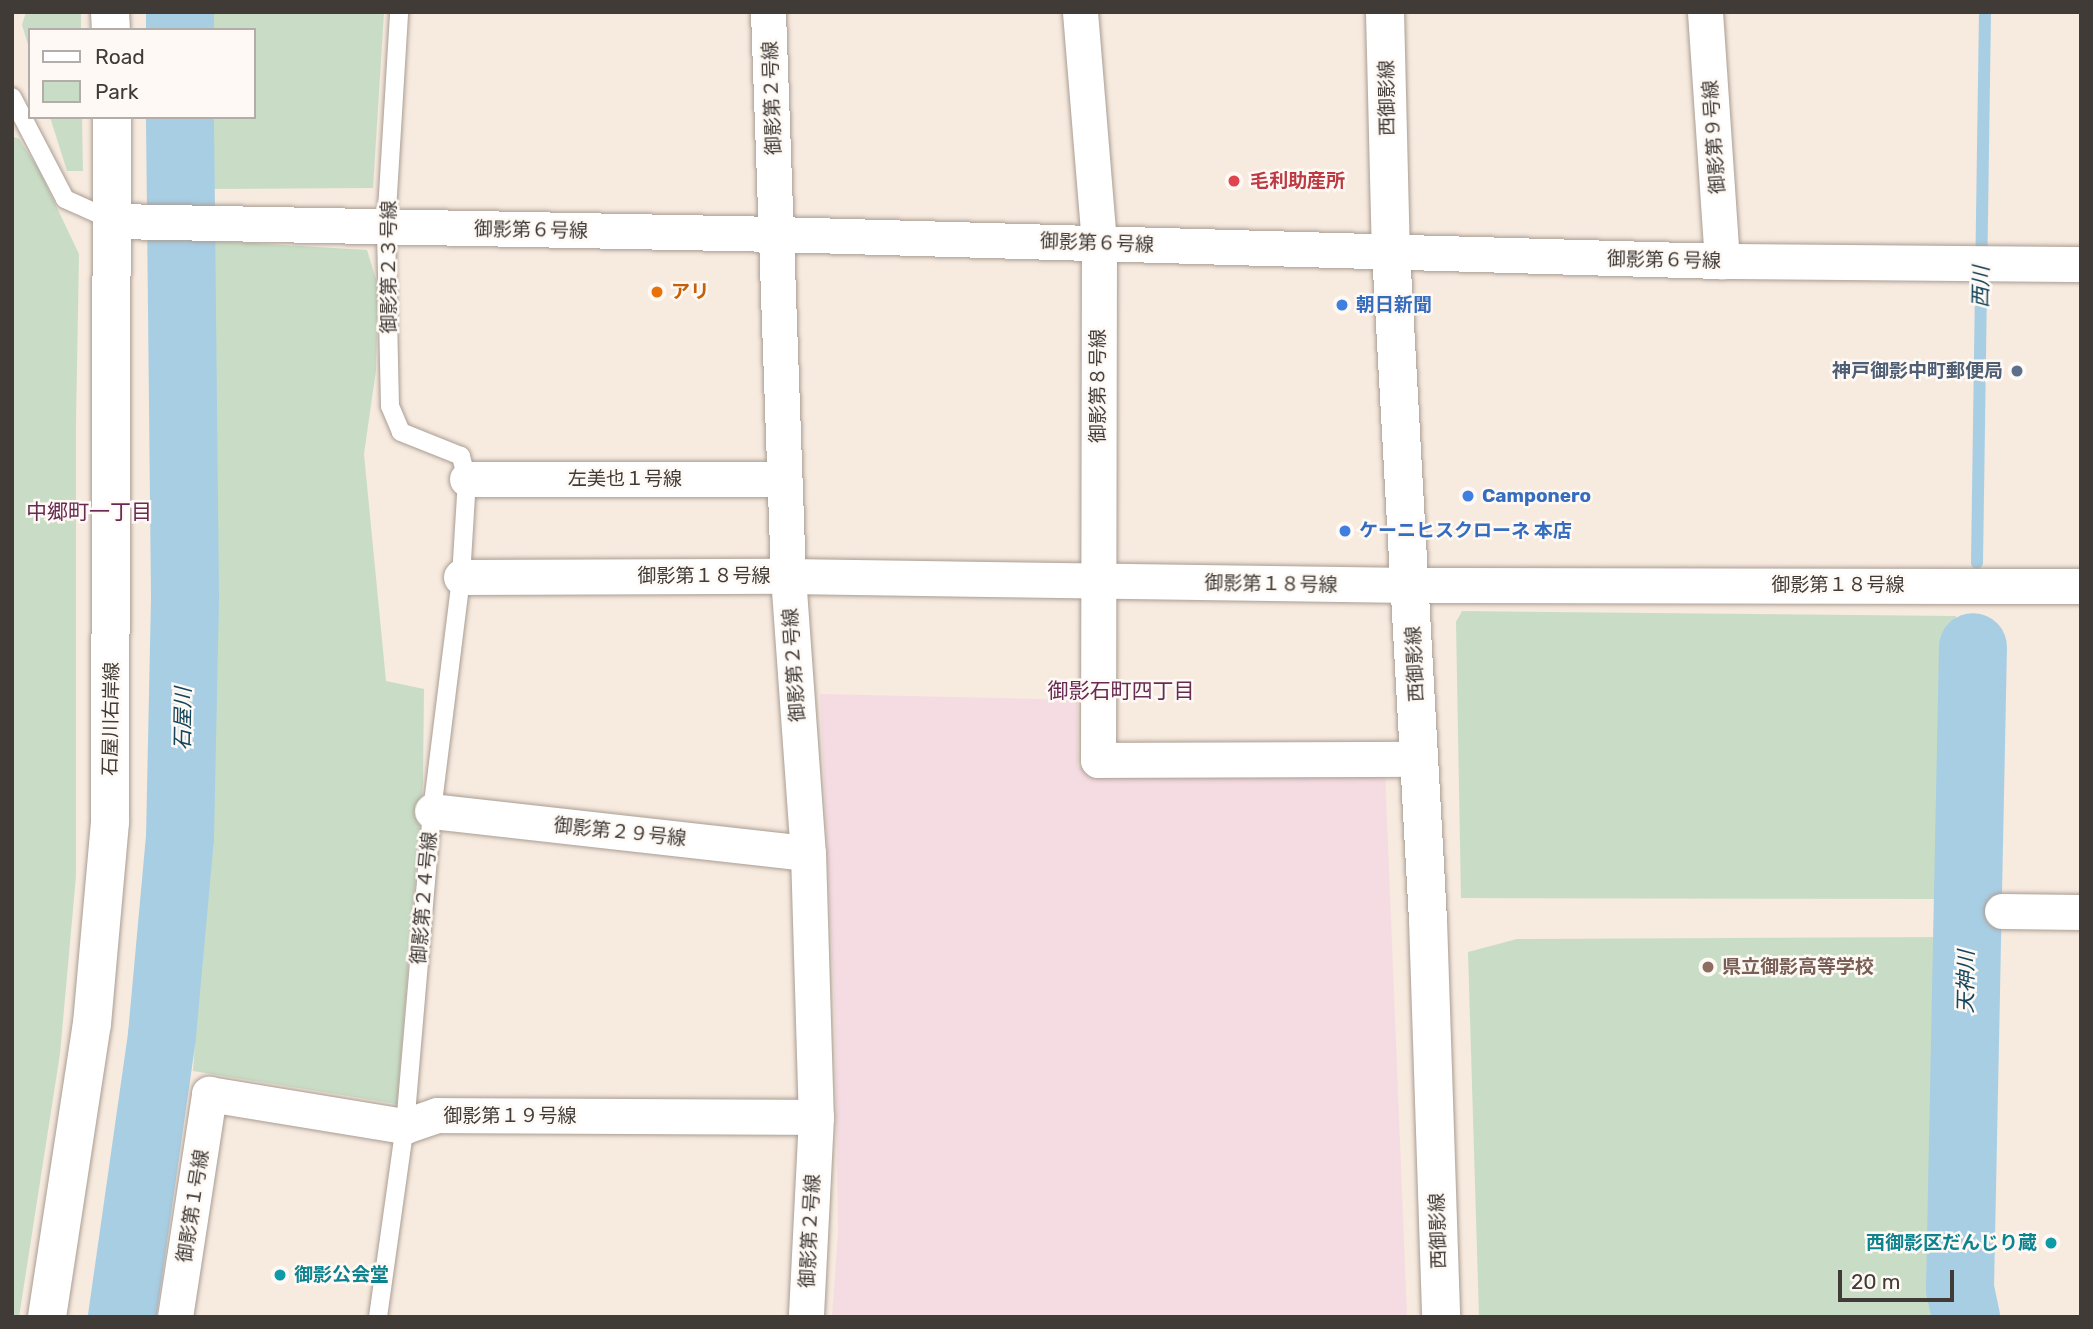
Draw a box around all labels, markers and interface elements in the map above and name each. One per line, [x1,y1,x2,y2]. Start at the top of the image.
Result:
legend [28,28,256,119]
street label: 御影第２号線 [759,41,785,155]
text: Road [95,44,145,69]
street label: 西御影線 [1375,60,1399,136]
text: Park [95,79,139,104]
street label: 御影第９号線 [1699,79,1729,195]
place label: 毛利助産所 [1250,170,1345,192]
marker: 毛利助産所 [1224,171,1244,191]
street label: 御影第２３号線 [378,201,400,333]
street label: 御影第６号線 [474,218,588,242]
street label: 御影第６号線 [1040,230,1154,256]
street label: 御影第６号線 [1607,248,1721,272]
water label: 西川 [1968,266,1994,308]
place label: アリ [671,281,709,303]
marker: アリ [649,284,665,300]
place label: 朝日新聞 [1356,294,1432,316]
marker: 朝日新聞 [1334,297,1350,313]
street label: 御影第８号線 [1087,329,1109,443]
place label: 神戸御影中町郵便局 [1832,360,2003,382]
marker: 神戸御影中町郵便局 [2009,363,2025,379]
street label: 左美也１号線 [568,468,682,490]
place label: Camponero [1482,485,1591,507]
marker: Camponero [1460,488,1476,504]
district label: 中郷町一丁目 [26,499,152,525]
place label: ケーニヒスクローネ 本店 [1359,520,1572,542]
marker: ケーニヒスクローネ 本店 [1337,523,1353,539]
street label: 御影第１８号線 [638,565,770,587]
street label: 御影第１８号線 [1204,571,1338,597]
street label: 御影第１８号線 [1772,574,1904,596]
street label: 御影第２号線 [779,607,809,723]
street label: 西御影線 [1402,625,1428,703]
street label: 石屋川右岸線 [99,662,123,776]
district label: 御影石町四丁目 [1048,678,1194,704]
water label: 石屋川 [170,687,196,751]
street label: 御影第２９号線 [553,814,687,850]
street label: 御影第２４号線 [407,831,441,965]
water label: 天神川 [1953,950,1979,1014]
place label: 県立御影高等学校 [1722,956,1874,978]
marker: 県立御影高等学校 [1700,959,1716,975]
street label: 御影第１９号線 [444,1105,576,1127]
street label: 御影第１号線 [173,1148,213,1264]
street label: 御影第２号線 [796,1173,824,1289]
street label: 西御影線 [1425,1193,1451,1269]
place label: 西御影区だんじり蔵 [1866,1232,2037,1254]
marker: 西御影区だんじり蔵 [2043,1235,2059,1251]
scale bar [1841,1256,1956,1300]
place label: 御影公会堂 [294,1264,389,1286]
marker: 御影公会堂 [272,1267,288,1283]
text: 20 m [1851,1269,1900,1294]

